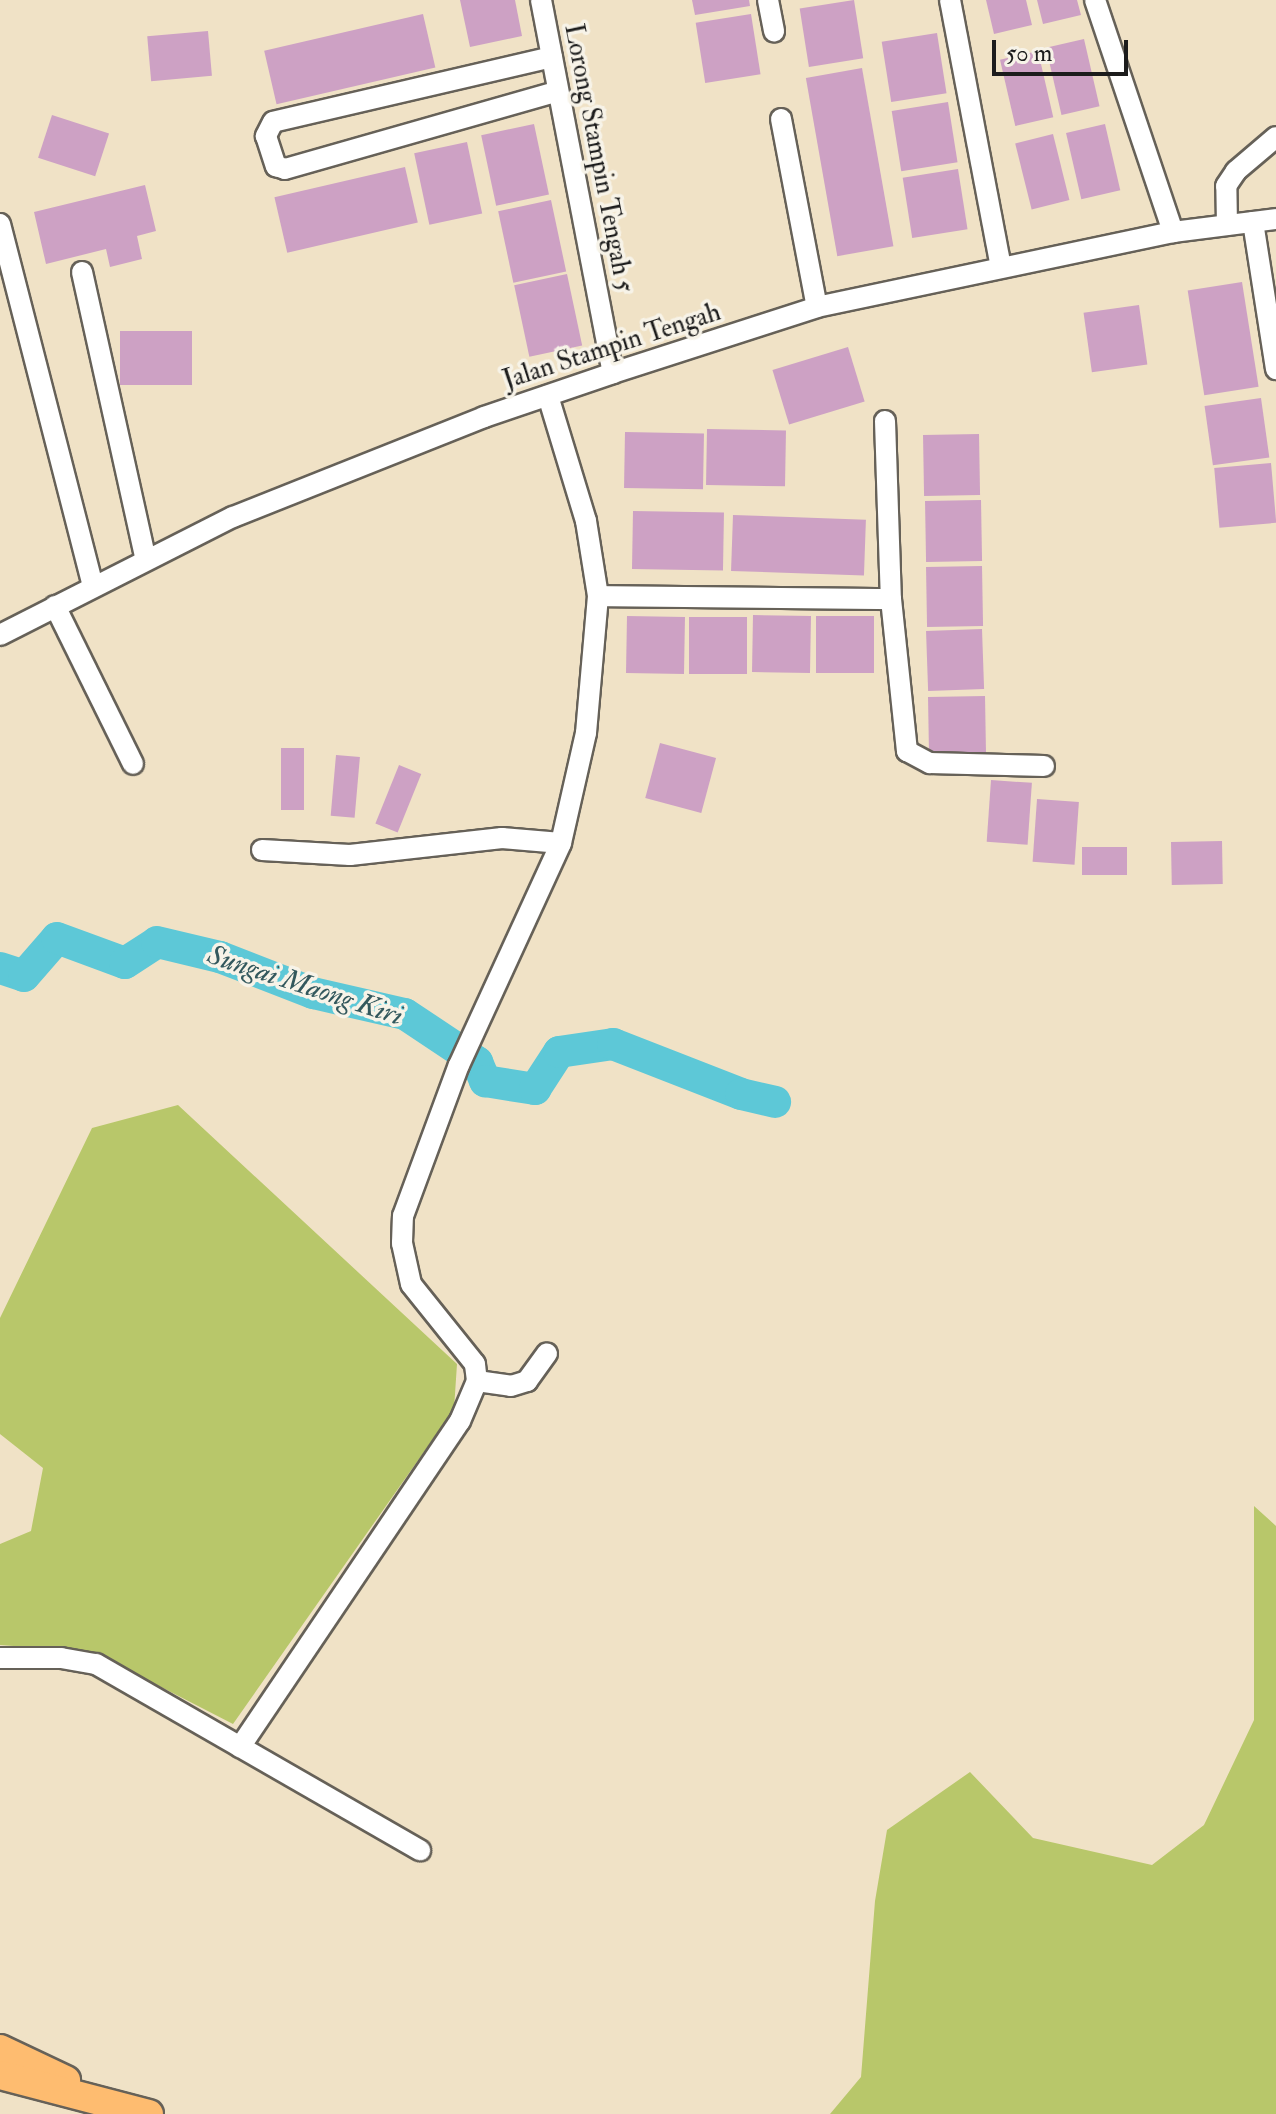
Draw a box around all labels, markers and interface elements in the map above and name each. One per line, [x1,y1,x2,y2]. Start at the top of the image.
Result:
street label: Lorong Stampin Tengah 5 [557,21,639,295]
scale bar [996,24,1132,74]
text: 50 m [1006,38,1052,69]
street label: Jalan Stampin Tengah [499,297,725,397]
water label: Sungai Maong Kiri [203,939,407,1033]

